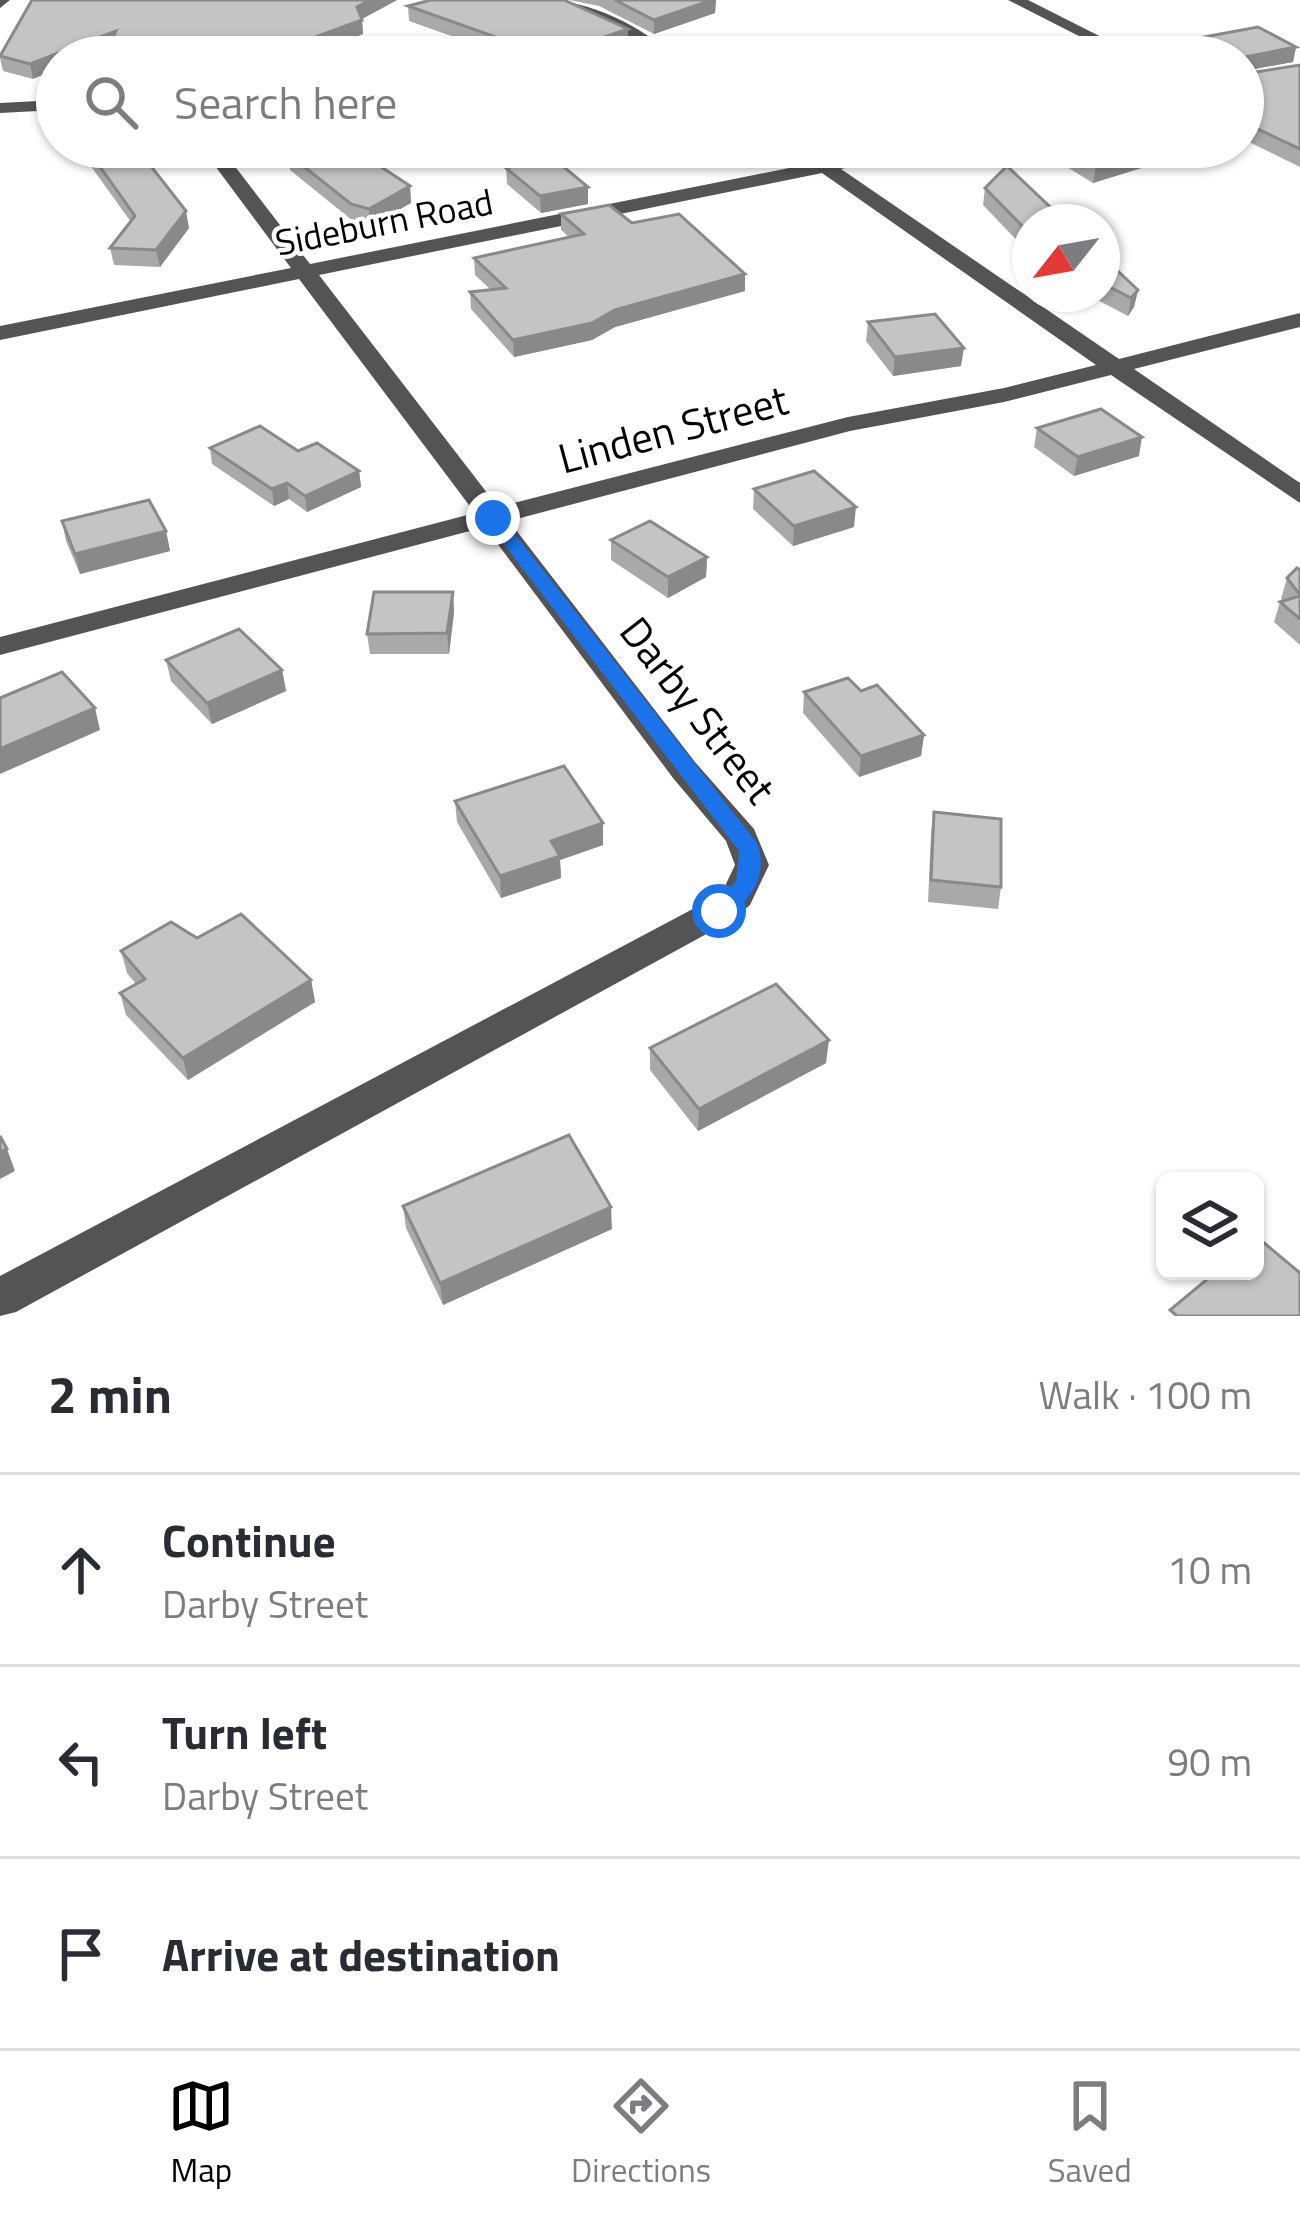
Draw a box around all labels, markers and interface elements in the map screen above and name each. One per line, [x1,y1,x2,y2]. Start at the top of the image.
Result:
search box [36,36,1264,168]
text: Search here [174,68,397,136]
icon: search [78,69,144,135]
street label: Sideburn Road [271,173,497,270]
north arrow [1012,204,1120,312]
street label: Linden Street [551,367,795,489]
route end [466,491,520,545]
street label: Darby Street [605,602,793,817]
route start [692,884,746,938]
map controls [1156,1172,1264,1280]
button: layers [1156,1172,1264,1280]
text: 2 min [48,1355,172,1433]
text: Walk · 100 m [1038,1365,1252,1424]
text: Continue [162,1506,336,1574]
icon: ahead [48,1537,114,1603]
text: 10 m [1167,1540,1252,1599]
text: Darby Street [162,1574,368,1633]
text: Turn left [162,1698,327,1766]
icon: left [48,1729,114,1795]
text: 90 m [1167,1732,1252,1791]
text: Darby Street [162,1766,368,1825]
text: Arrive at destination [162,1920,560,1988]
icon: arrive [48,1921,114,1987]
tab: Map [168,2073,234,2195]
tab: Directions [571,2073,711,2195]
tab: Saved [1048,2073,1132,2195]

